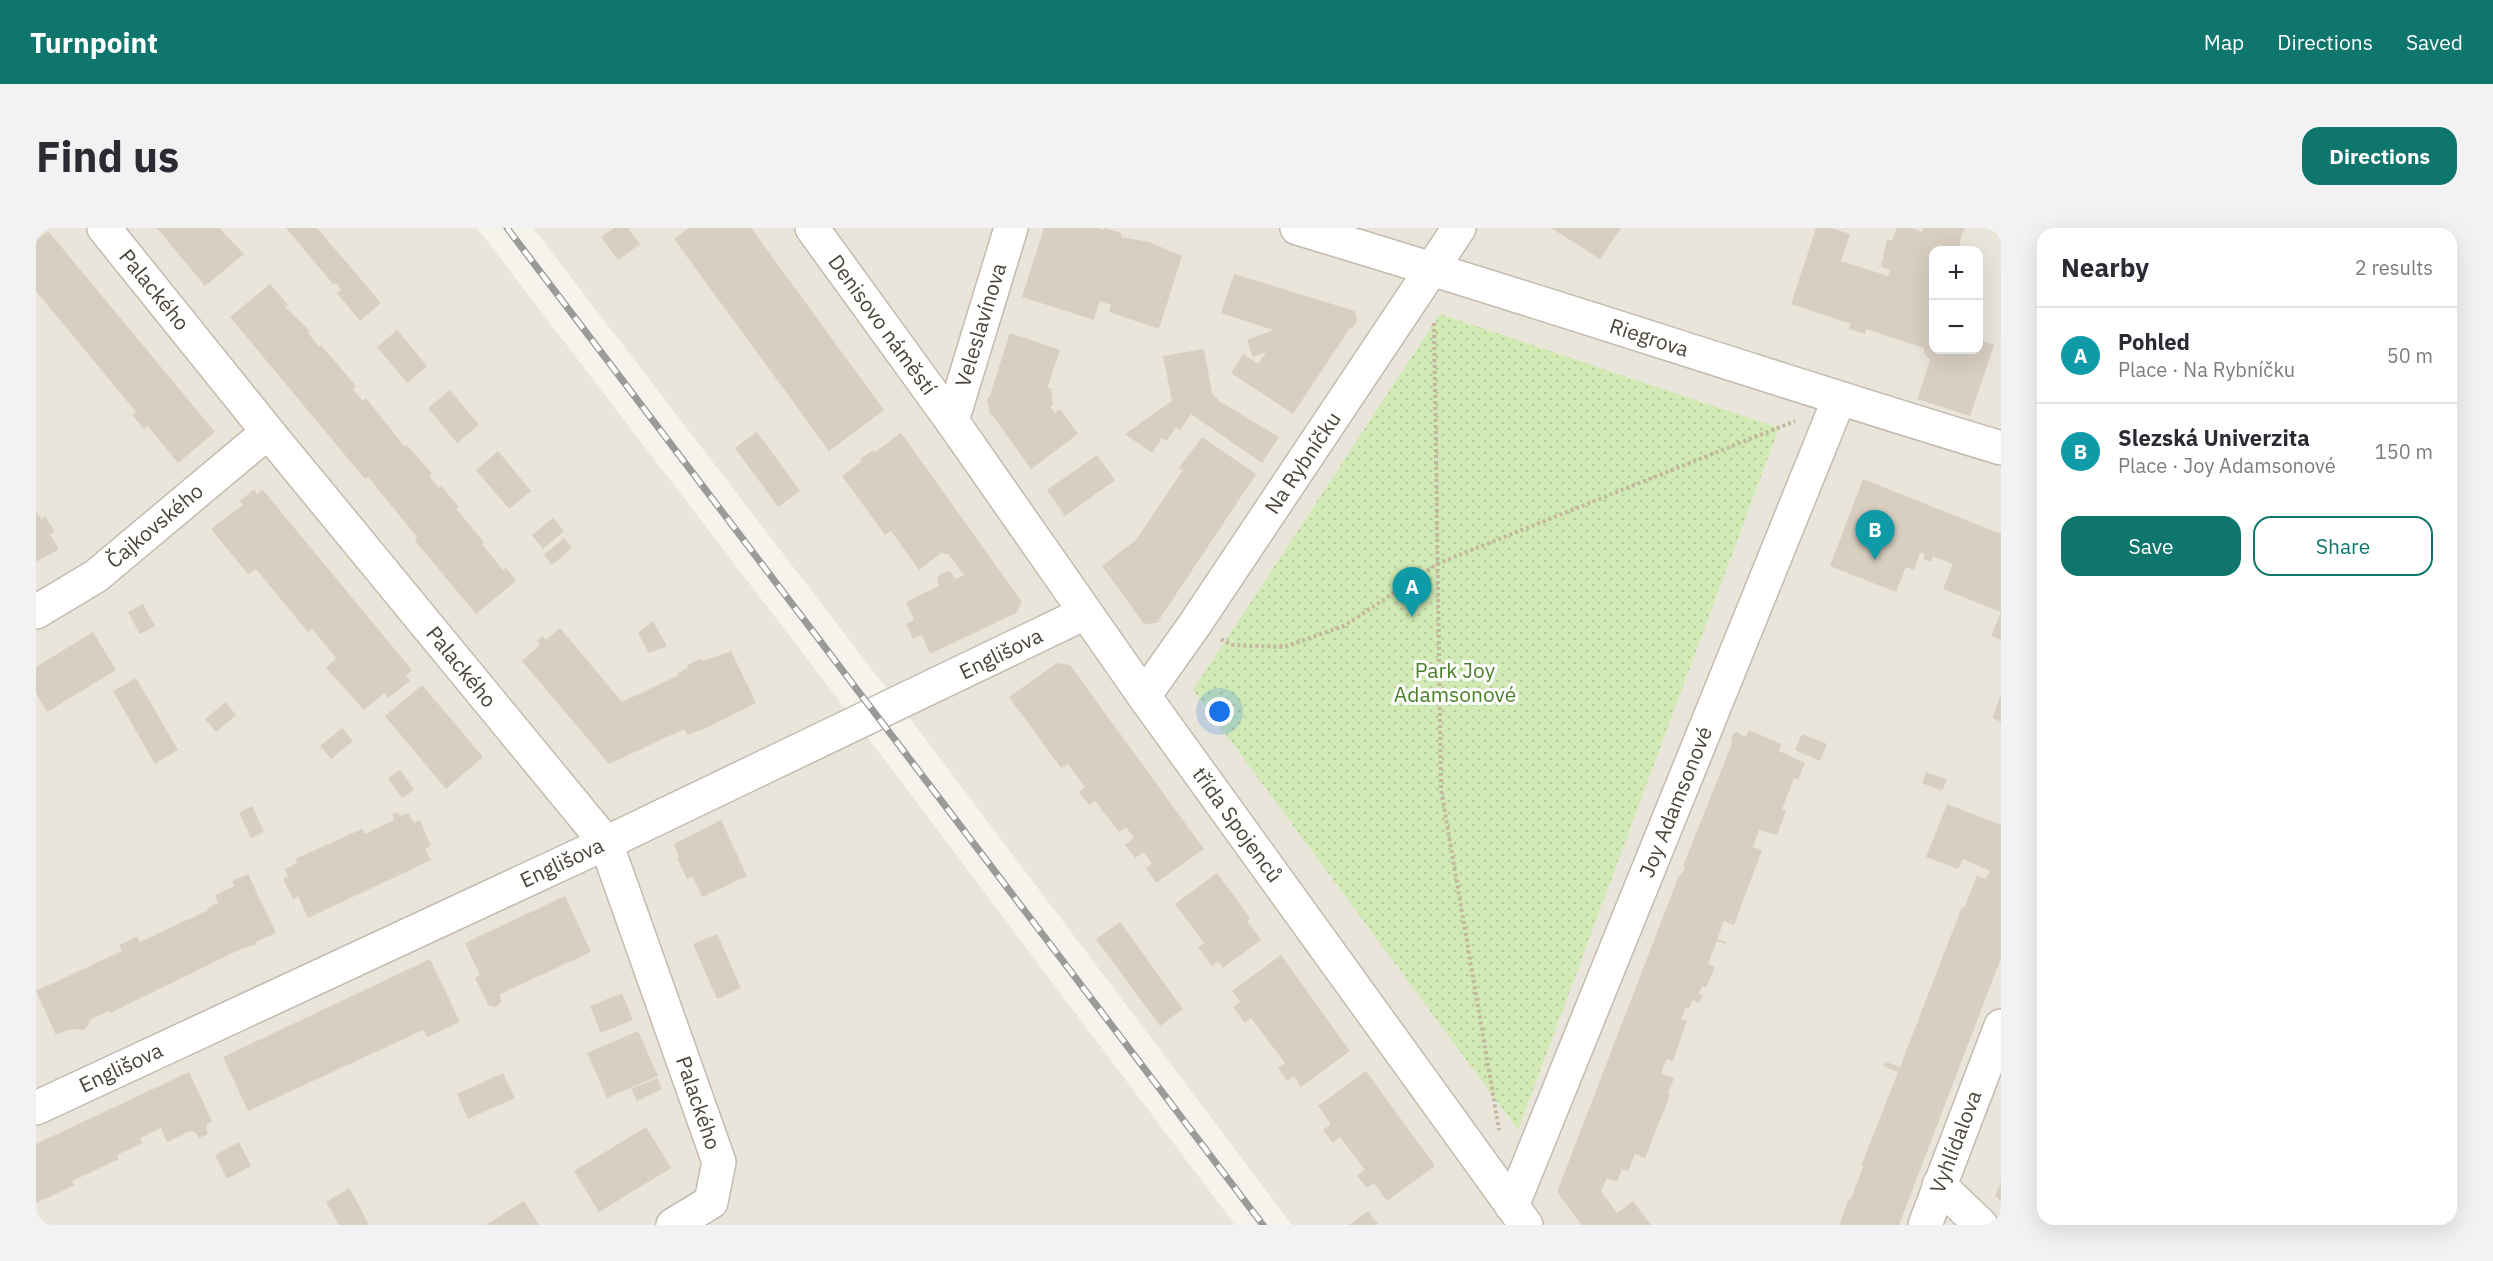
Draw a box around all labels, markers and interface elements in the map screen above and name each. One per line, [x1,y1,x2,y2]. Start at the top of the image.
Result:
text: Turnpoint [30,24,158,61]
text: Map [2204,28,2244,56]
text: Directions [2277,28,2373,56]
text: Saved [2406,28,2463,56]
button: Directions [2302,127,2457,185]
text: Find us [36,129,179,184]
street label: Palackého [113,243,196,336]
map controls [1929,246,1983,354]
button: + [1929,246,1983,300]
street label: Denisovo náměstí [822,249,943,400]
text: Nearby [2061,250,2149,284]
text: 2 results [2355,254,2433,281]
street label: Veleslavínova [948,259,1012,390]
button: − [1929,300,1983,354]
street label: Riegrova [1606,311,1693,363]
text: Pohled [2118,327,2190,356]
text: A [2074,342,2087,369]
text: 50 m [2387,342,2433,369]
text: Place · Na Rybníčku [2118,356,2295,383]
street label: Na Rybníčku [1258,406,1347,519]
text: Slezská Univerzita [2118,423,2310,452]
text: B [2074,438,2087,465]
text: 150 m [2375,438,2433,465]
text: Place · Joy Adamsonové [2118,452,2336,479]
street label: Čajkovského [100,476,209,574]
pin: B [1856,510,1894,560]
button: Save [2061,516,2241,576]
button: Share [2253,516,2433,576]
pin: A [1392,568,1432,617]
street label: Palackého [420,620,503,713]
street label: Englišova [954,621,1047,685]
park label: Park Joy Adamsonové [1394,656,1516,708]
your location [1205,697,1234,726]
street label: Joy Adamsonové [1632,722,1718,881]
street label: třída Spojenců [1187,761,1289,888]
street label: Englišova [515,831,608,894]
street label: Englišova [74,1036,167,1099]
street label: Palackého [670,1052,728,1153]
street label: Vyhlídalova [1923,1086,1987,1197]

